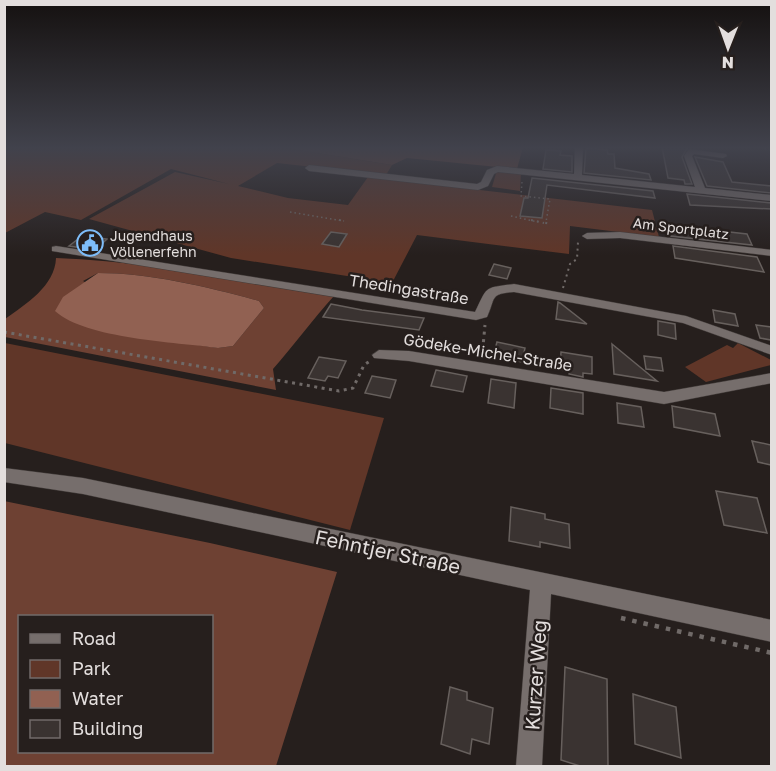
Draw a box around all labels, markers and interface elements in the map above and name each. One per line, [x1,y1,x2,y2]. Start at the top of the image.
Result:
north arrow [698,18,758,78]
text: N [721,53,734,73]
street label: Am Sportplatz [632,214,730,242]
place label: Jugendhaus Völlenerfehn [110,227,197,260]
public building icon: Jugendhaus Völlenerfehn [75,228,105,258]
street label: Thedingastraße [348,270,470,308]
street label: Gödeke-Michel-Straße [402,329,574,375]
street label: Fehntjer Straße [313,524,463,578]
legend [18,615,213,753]
street label: Kurzer Weg [519,619,551,731]
text: Road [72,627,116,649]
text: Park [72,657,111,679]
text: Water [72,687,123,709]
text: Building [72,717,143,739]

